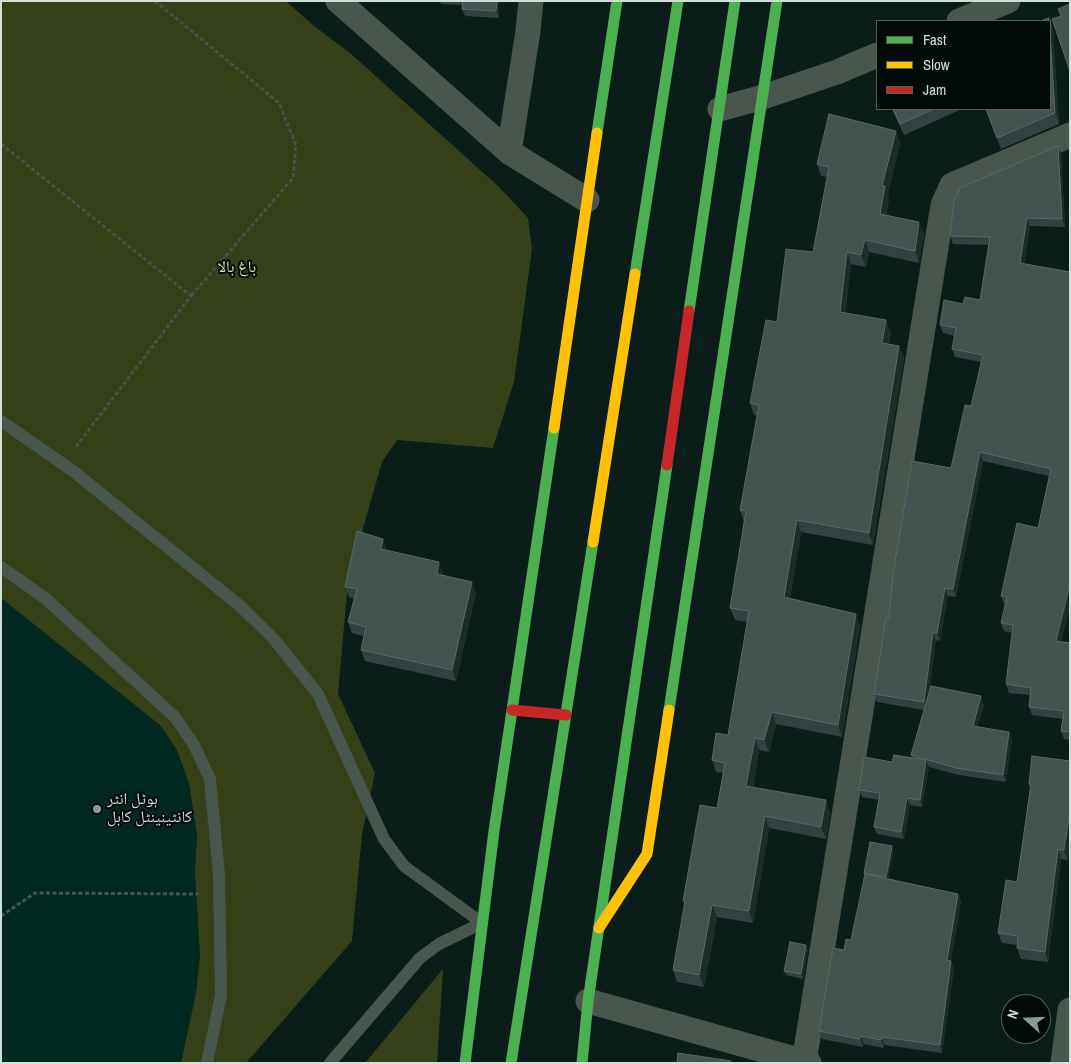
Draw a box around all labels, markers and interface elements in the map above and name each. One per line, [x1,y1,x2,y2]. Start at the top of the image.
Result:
legend [876,20,1051,110]
text: Fast [923,29,946,50]
text: Slow [923,54,950,75]
text: Jam [923,79,946,100]
park label: باغ بالا [218,258,256,278]
place label: ہوٹل انٹر کانٹینینٹل کابل [107,790,192,828]
marker: ہوٹل انٹر کانٹینینٹل کابل [91,803,103,815]
north arrow [1001,994,1051,1044]
text: N [1003,1007,1023,1021]

